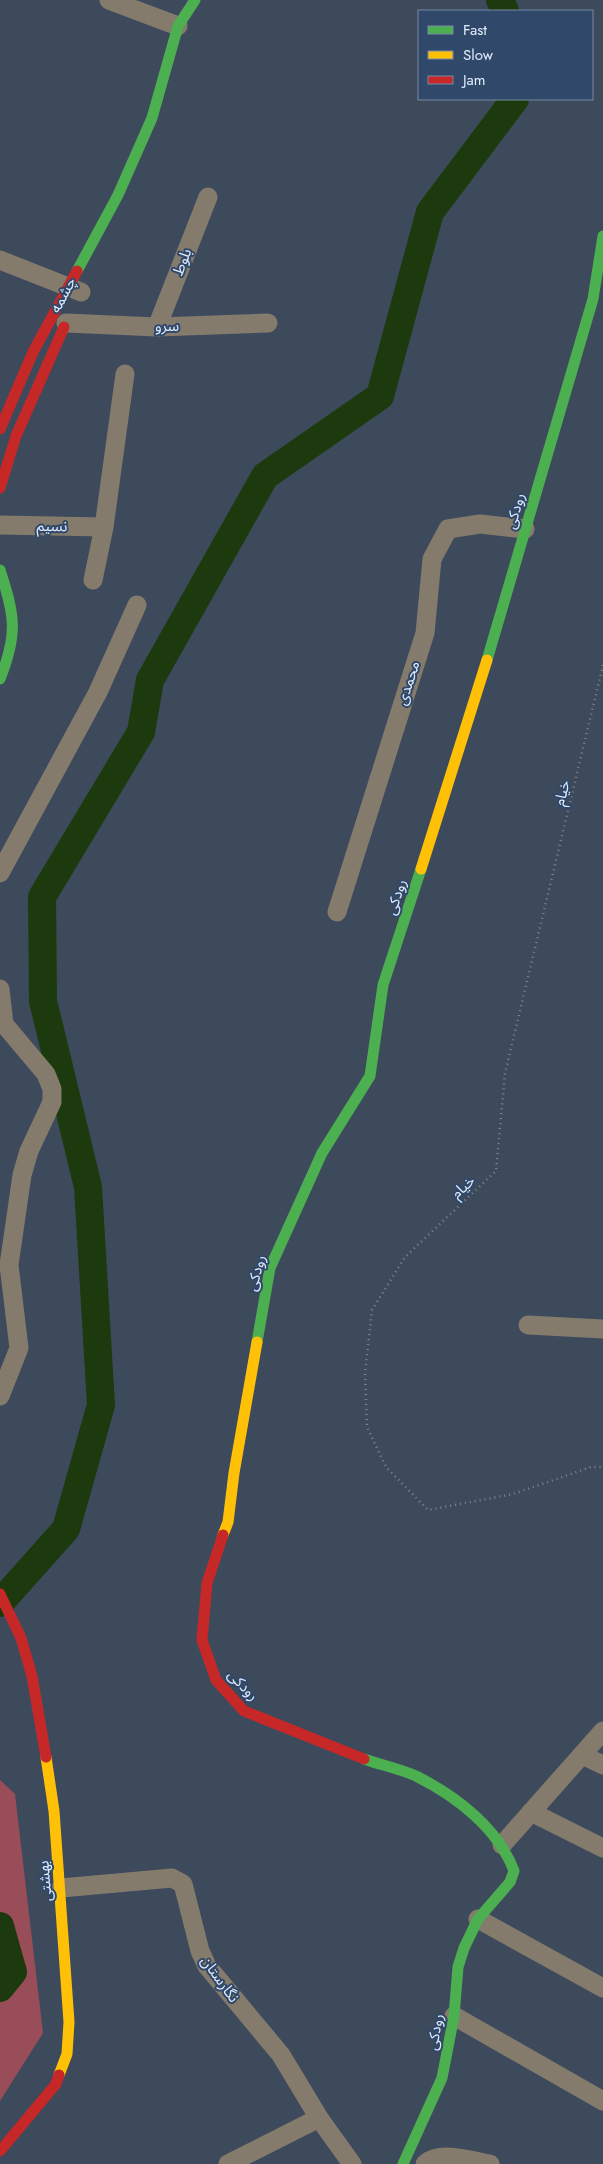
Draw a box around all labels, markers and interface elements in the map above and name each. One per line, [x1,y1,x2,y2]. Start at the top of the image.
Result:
legend [418,10,593,100]
text: Fast [463,19,487,41]
text: Slow [463,44,494,66]
text: Jam [461,69,486,91]
street label: بلوط [167,245,197,279]
street label: چشمه [44,273,82,317]
street label: سرو [155,315,180,337]
street label: رودکی [499,490,531,532]
street label: نسیم [36,515,68,537]
street label: محمدی [391,658,425,708]
street label: خیام [548,778,576,808]
street label: رودکی [380,876,412,918]
street label: خیام [446,1170,480,1204]
street label: رودکی [241,1252,271,1294]
street label: رودکی [222,1664,264,1706]
street label: بهشتی [32,1860,58,1902]
street label: نگارستان [196,1951,244,2007]
street label: رودکی [421,2012,449,2052]

